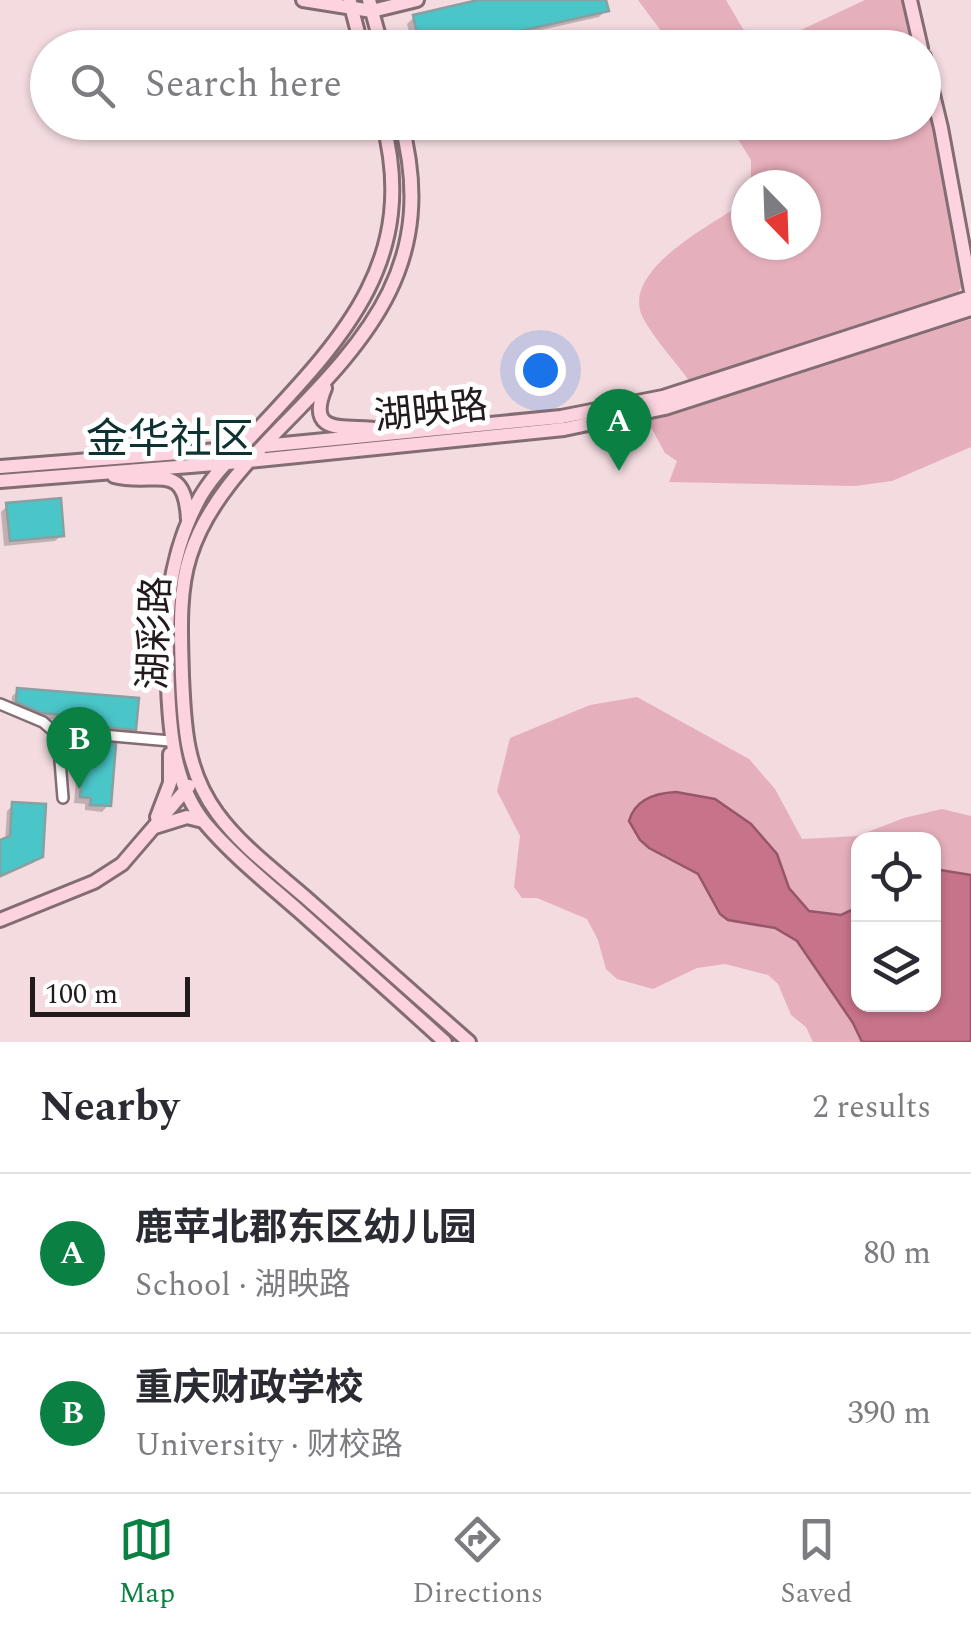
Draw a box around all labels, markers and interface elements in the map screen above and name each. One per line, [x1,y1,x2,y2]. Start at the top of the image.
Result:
search box [30,30,941,140]
text: Search here [145,56,342,114]
icon: search [65,58,120,113]
north arrow [731,170,821,260]
your location [515,345,566,396]
street label: 湖映路 [371,377,491,447]
pin: A [586,388,652,471]
district label: 金华社区 [86,409,254,472]
street label: 湖彩路 [125,575,187,691]
pin: B [46,706,112,789]
map controls [851,832,941,1012]
button: locate [851,832,941,922]
button: layers [851,922,941,1012]
scale bar [30,972,190,1016]
text: 100 m [45,973,118,1016]
text: Nearby [40,1076,179,1139]
text: 2 results [812,1083,931,1132]
text: 鹿苹北郡东区幼儿园 [135,1200,477,1258]
text: A [60,1229,85,1278]
text: 80 m [863,1229,931,1278]
text: School · 湖映路 [135,1261,351,1310]
text: 重庆财政学校 [135,1360,363,1418]
text: B [61,1389,84,1438]
text: 390 m [847,1389,931,1438]
text: University · 财校路 [135,1421,403,1470]
tab: Map [119,1512,175,1615]
tab: Directions [412,1512,543,1615]
tab: Saved [781,1512,852,1615]

